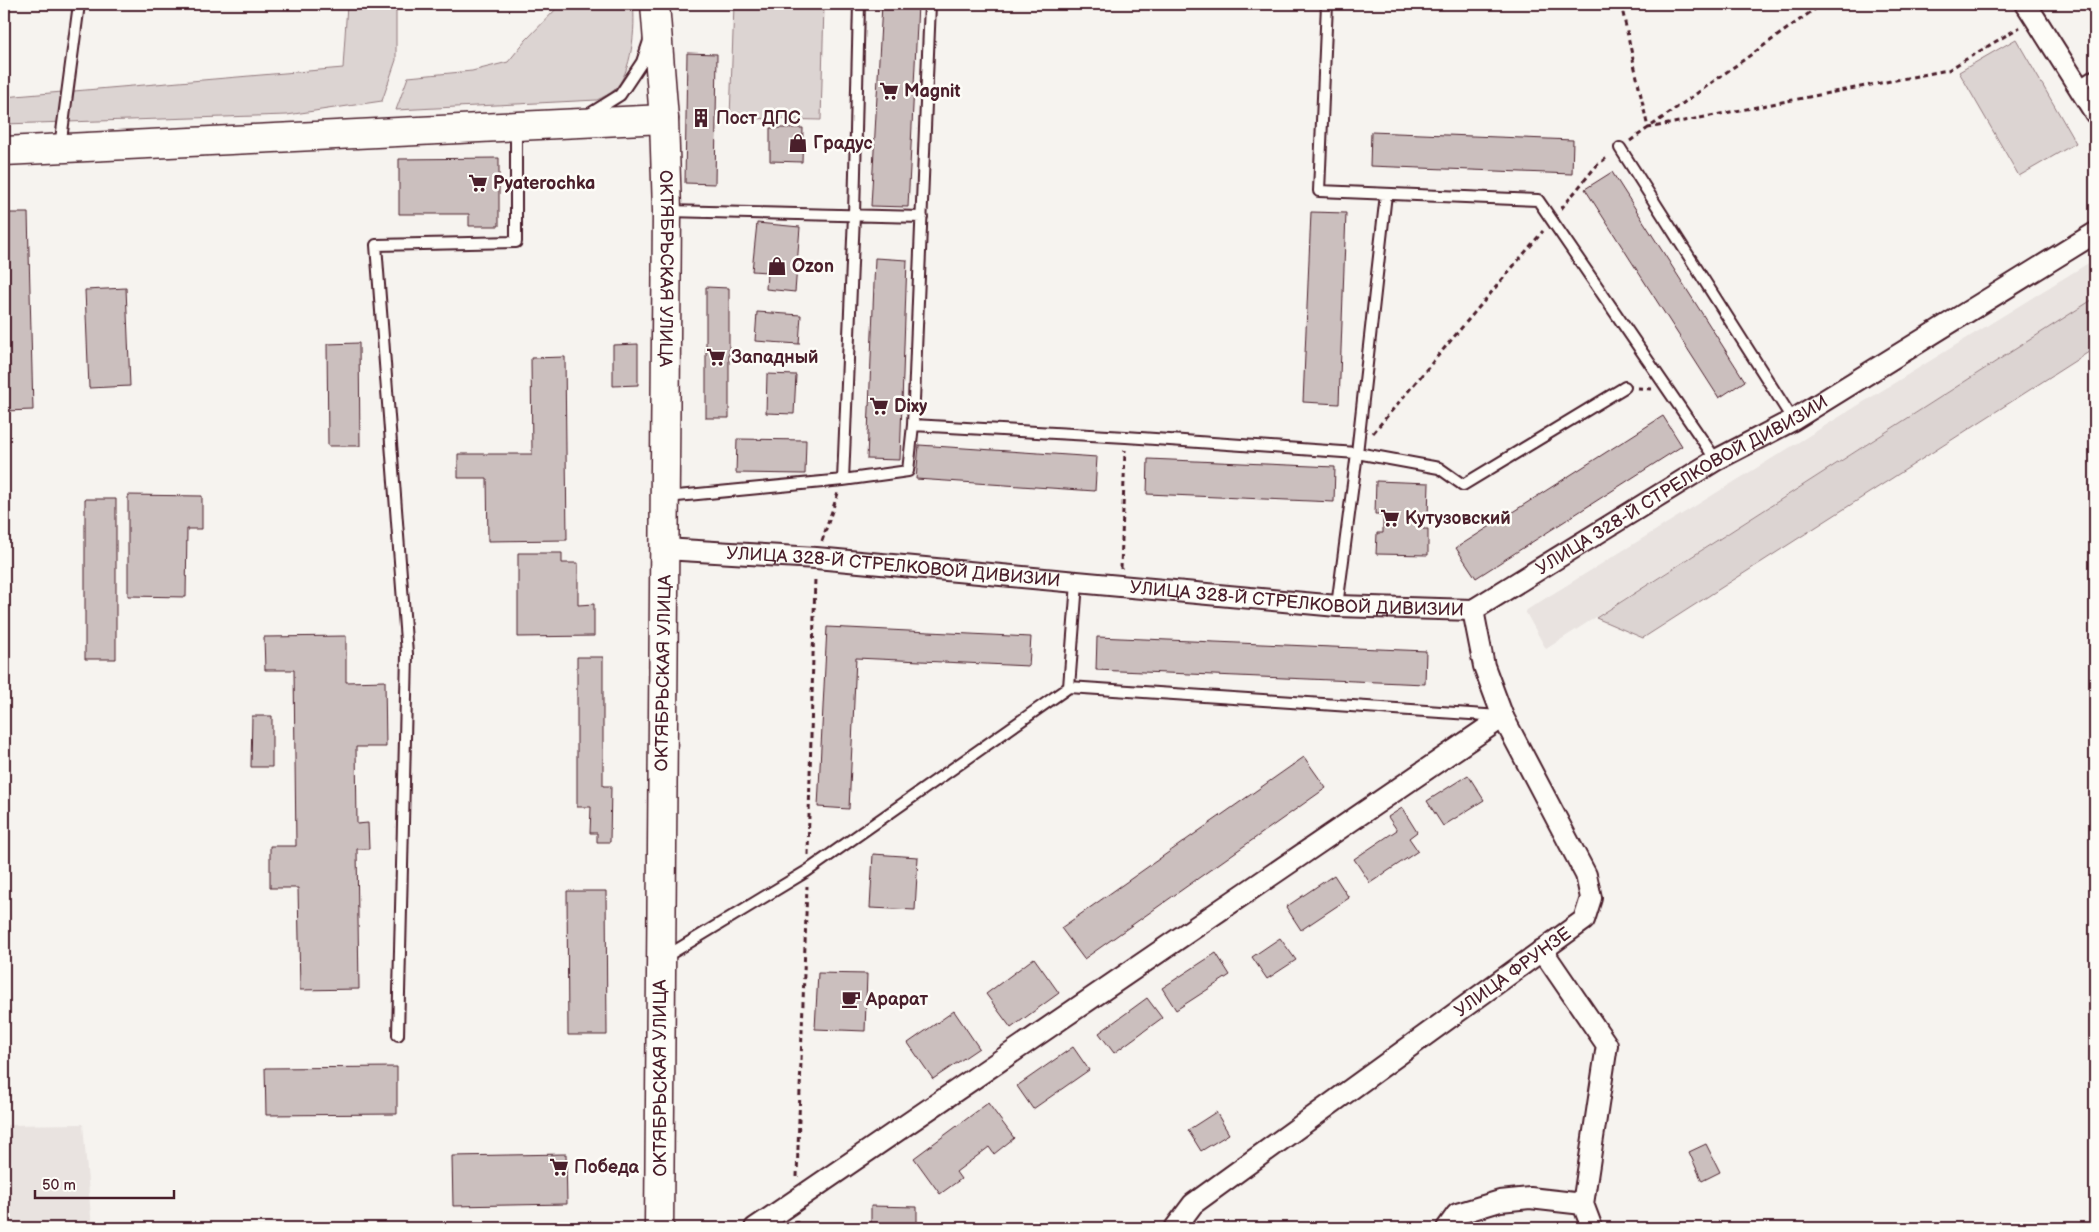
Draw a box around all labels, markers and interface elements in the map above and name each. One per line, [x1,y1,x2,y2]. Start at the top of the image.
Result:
supermarket icon: Magnit [878,80,900,102]
place label: Magnit [904,81,961,102]
building icon: Пост ДПС [690,107,712,129]
place label: Пост ДПС [716,108,801,129]
shop icon: Градус [787,132,809,154]
place label: Градус [813,133,873,154]
street label: ОКТЯБРЬСКАЯ УЛИЦА [655,170,677,367]
supermarket icon: Pyaterochka [467,172,489,194]
place label: Pyaterochka [493,173,595,194]
shop icon: Ozon [766,255,788,277]
place label: Ozon [792,256,834,277]
supermarket icon: Западный [705,346,727,368]
place label: Западный [731,347,818,368]
street label: УЛИЦА 328-Й СТРЕЛКОВОЙ ДИВИЗИИ [1532,391,1832,580]
supermarket icon: Dixy [868,395,890,417]
place label: Dixy [894,396,928,417]
supermarket icon: Кутузовский [1379,507,1401,529]
place label: Кутузовский [1405,508,1511,529]
street label: УЛИЦА 328-Й СТРЕЛКОВОЙ ДИВИЗИИ [726,543,1061,591]
street label: ОКТЯБРЬСКАЯ УЛИЦА [651,574,676,772]
street label: УЛИЦА 328-Й СТРЕЛКОВОЙ ДИВИЗИИ [1129,577,1464,621]
street label: УЛИЦА ФРУНЗЕ [1451,923,1575,1022]
street label: ОКТЯБРЬСКАЯ УЛИЦА [650,980,671,1176]
cafe icon: Арарат [840,988,862,1010]
place label: Арарат [865,989,928,1010]
supermarket icon: Победа [548,1156,570,1178]
place label: Победа [574,1157,640,1178]
scale bar [35,1167,174,1199]
text: 50 m [42,1176,76,1195]

